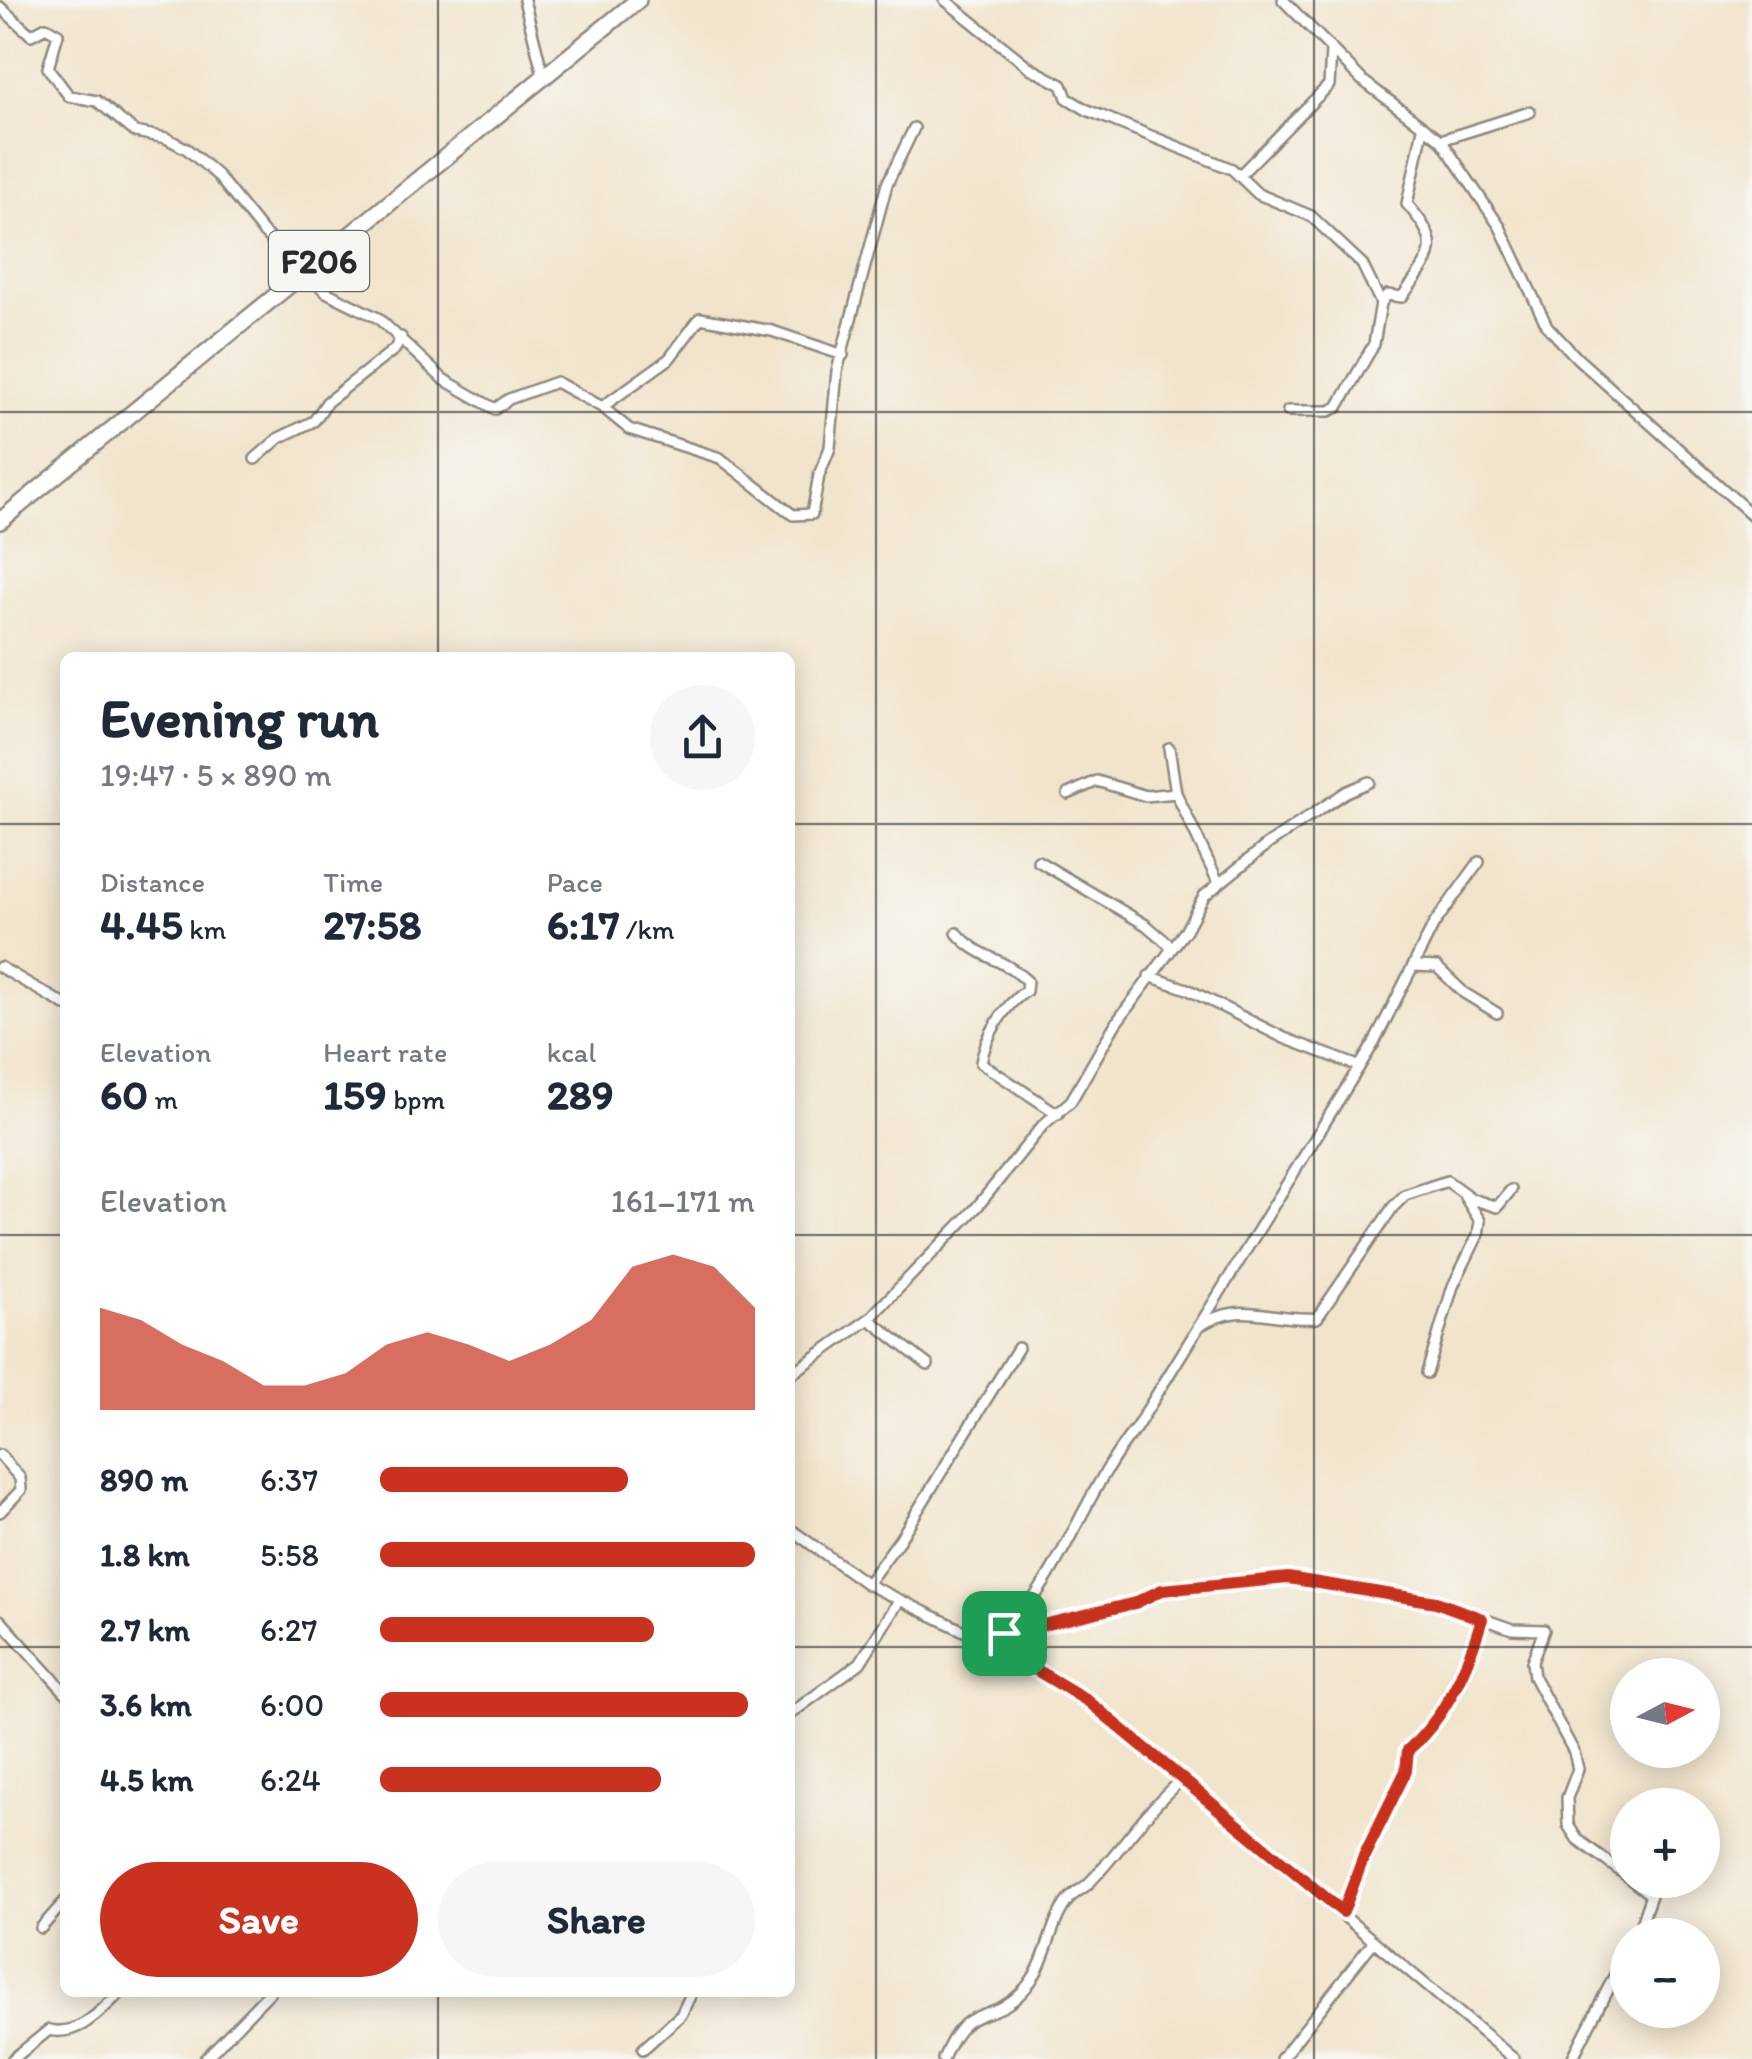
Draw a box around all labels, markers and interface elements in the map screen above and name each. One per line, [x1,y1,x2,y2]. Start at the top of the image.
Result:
road number: F206 [269,231,369,291]
text: Evening run [100,685,379,751]
button: share [650,685,755,790]
text: 19:47 · 5 × 890 m [100,756,332,794]
text: Distance [100,865,205,899]
text: Time [323,865,383,899]
text: Pace [547,865,603,899]
text: 4.45 [100,899,183,950]
text: 27:58 [323,899,422,950]
text: 6:17 [547,899,619,950]
text: km [183,912,226,946]
text: /km [619,912,675,946]
text: Elevation [100,1035,211,1069]
text: Heart rate [323,1035,447,1069]
text: kcal [547,1035,596,1069]
text: 60 [100,1069,148,1120]
text: 159 [323,1069,387,1120]
text: 289 [547,1069,614,1120]
text: m [148,1082,178,1116]
text: bpm [387,1082,445,1116]
text: Elevation [100,1182,227,1220]
text: 161–171 m [611,1182,755,1220]
text: 890 m [100,1461,188,1499]
text: 6:37 [260,1461,318,1499]
text: 1.8 km [100,1536,190,1574]
text: 5:58 [260,1536,319,1574]
pin [962,1591,1047,1676]
icon: arrive [977,1606,1032,1661]
text: 2.7 km [100,1611,190,1649]
text: 6:27 [260,1611,317,1649]
north arrow [1610,1658,1720,1768]
map controls [1610,1658,1720,2028]
text: 3.6 km [100,1686,192,1724]
text: 6:00 [260,1686,324,1724]
text: 4.5 km [100,1761,193,1799]
text: 6:24 [260,1761,321,1799]
button: + [1610,1788,1720,1898]
button: Save [100,1862,418,1977]
button: Share [438,1862,755,1977]
button: − [1610,1918,1720,2028]

